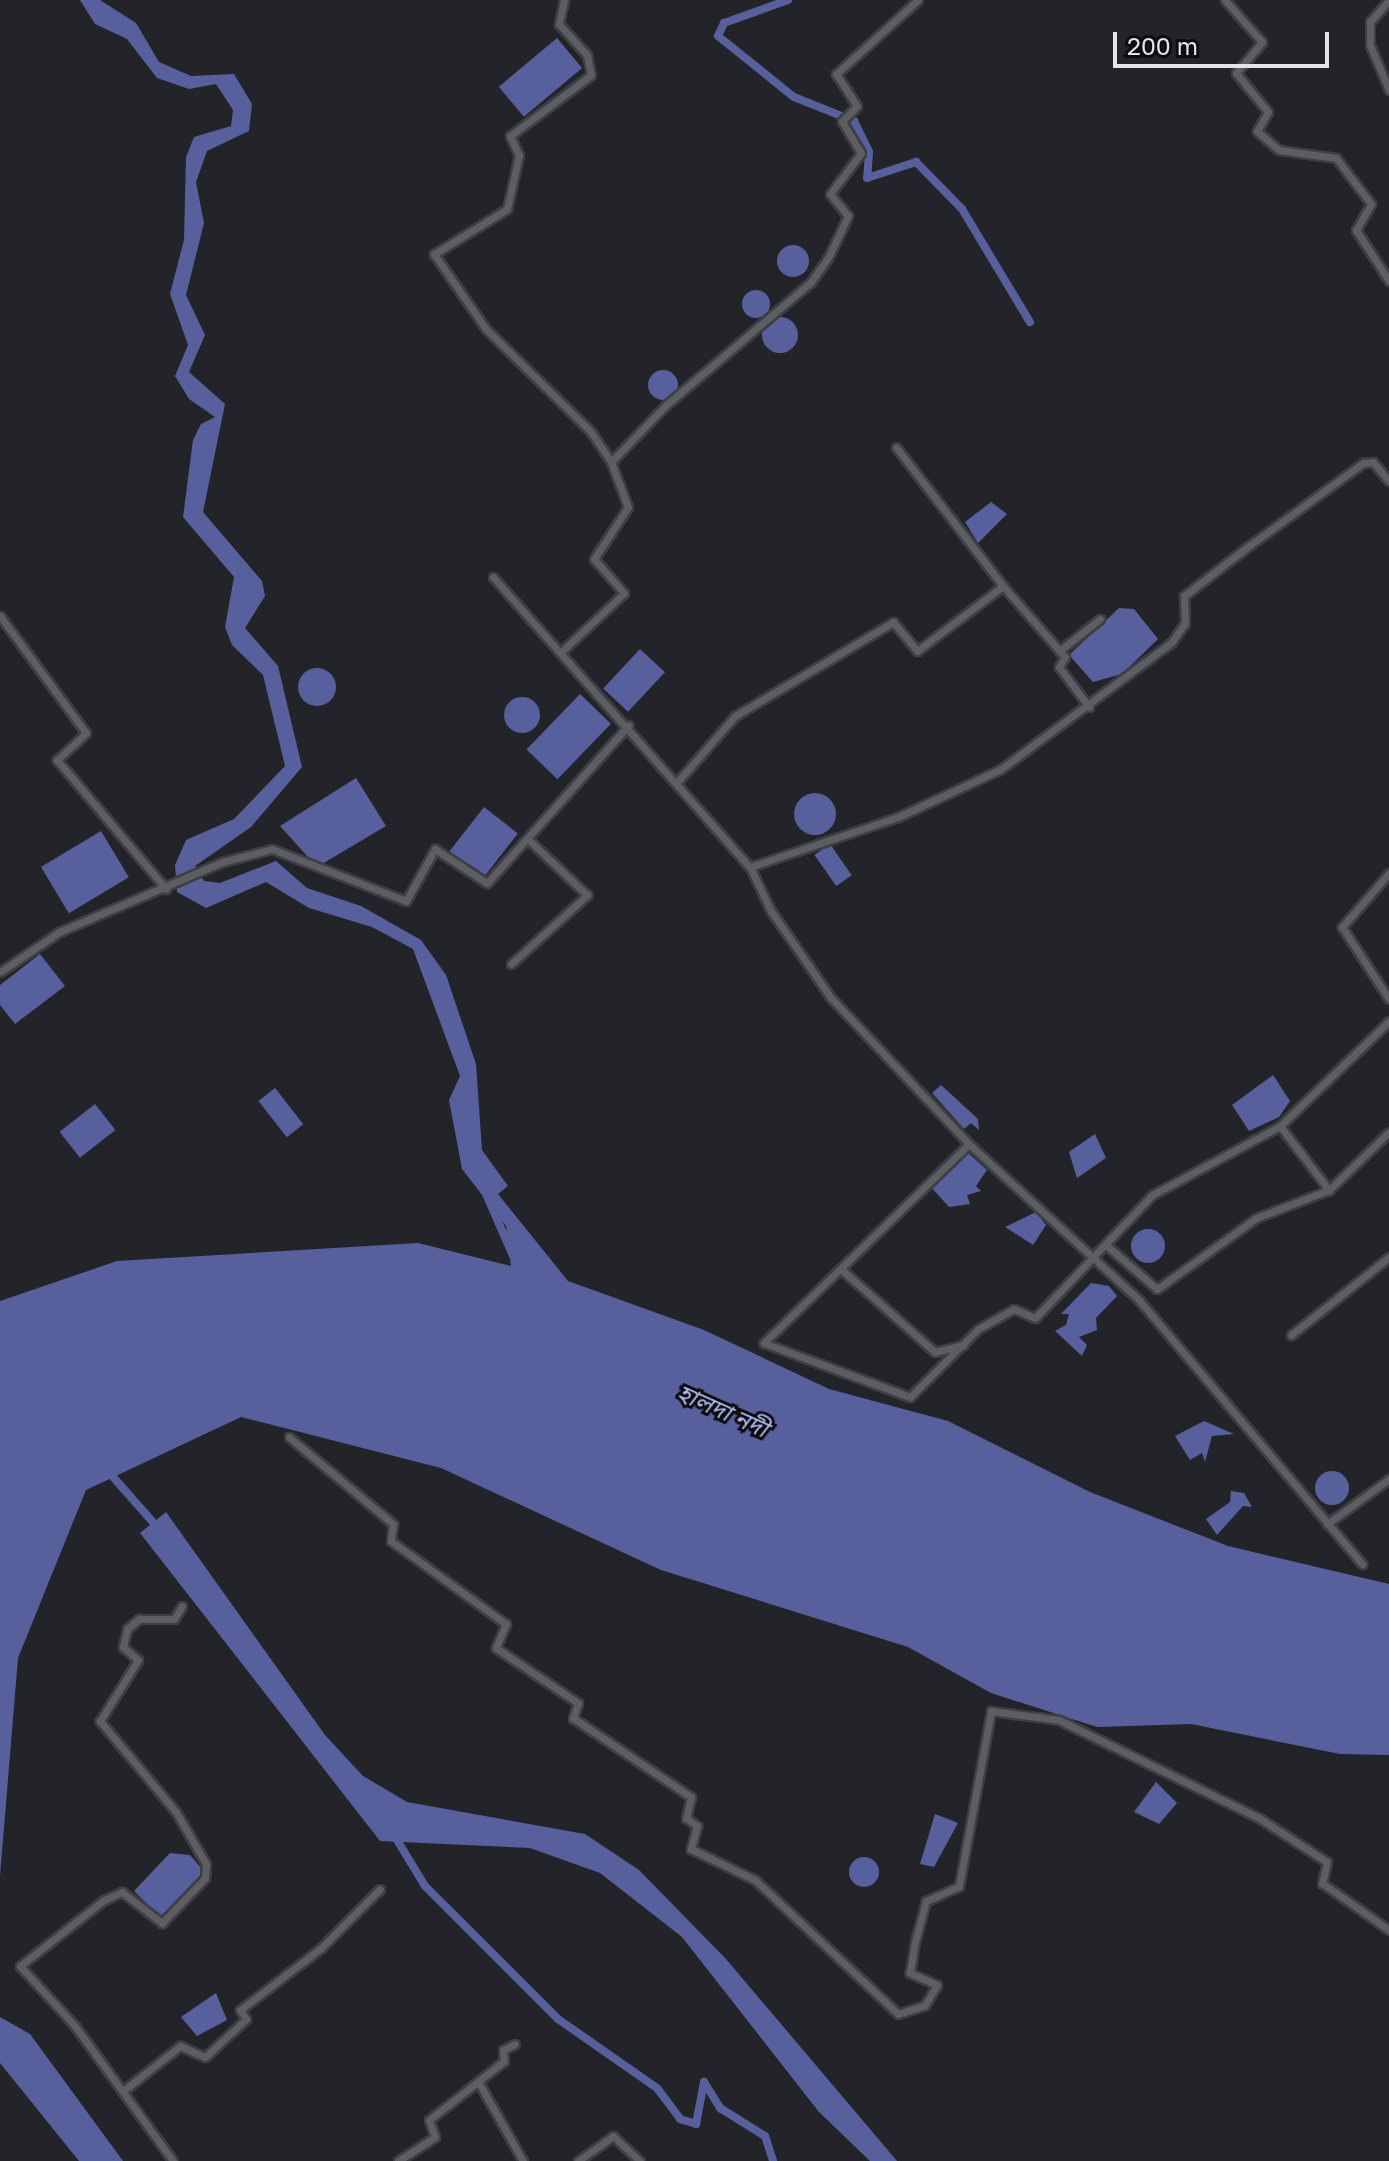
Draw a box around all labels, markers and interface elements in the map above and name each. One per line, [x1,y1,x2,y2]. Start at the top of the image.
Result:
scale bar [1117,16,1333,66]
text: 200 m [1127,31,1198,60]
water label: হালদা নদী [673,1377,773,1443]

